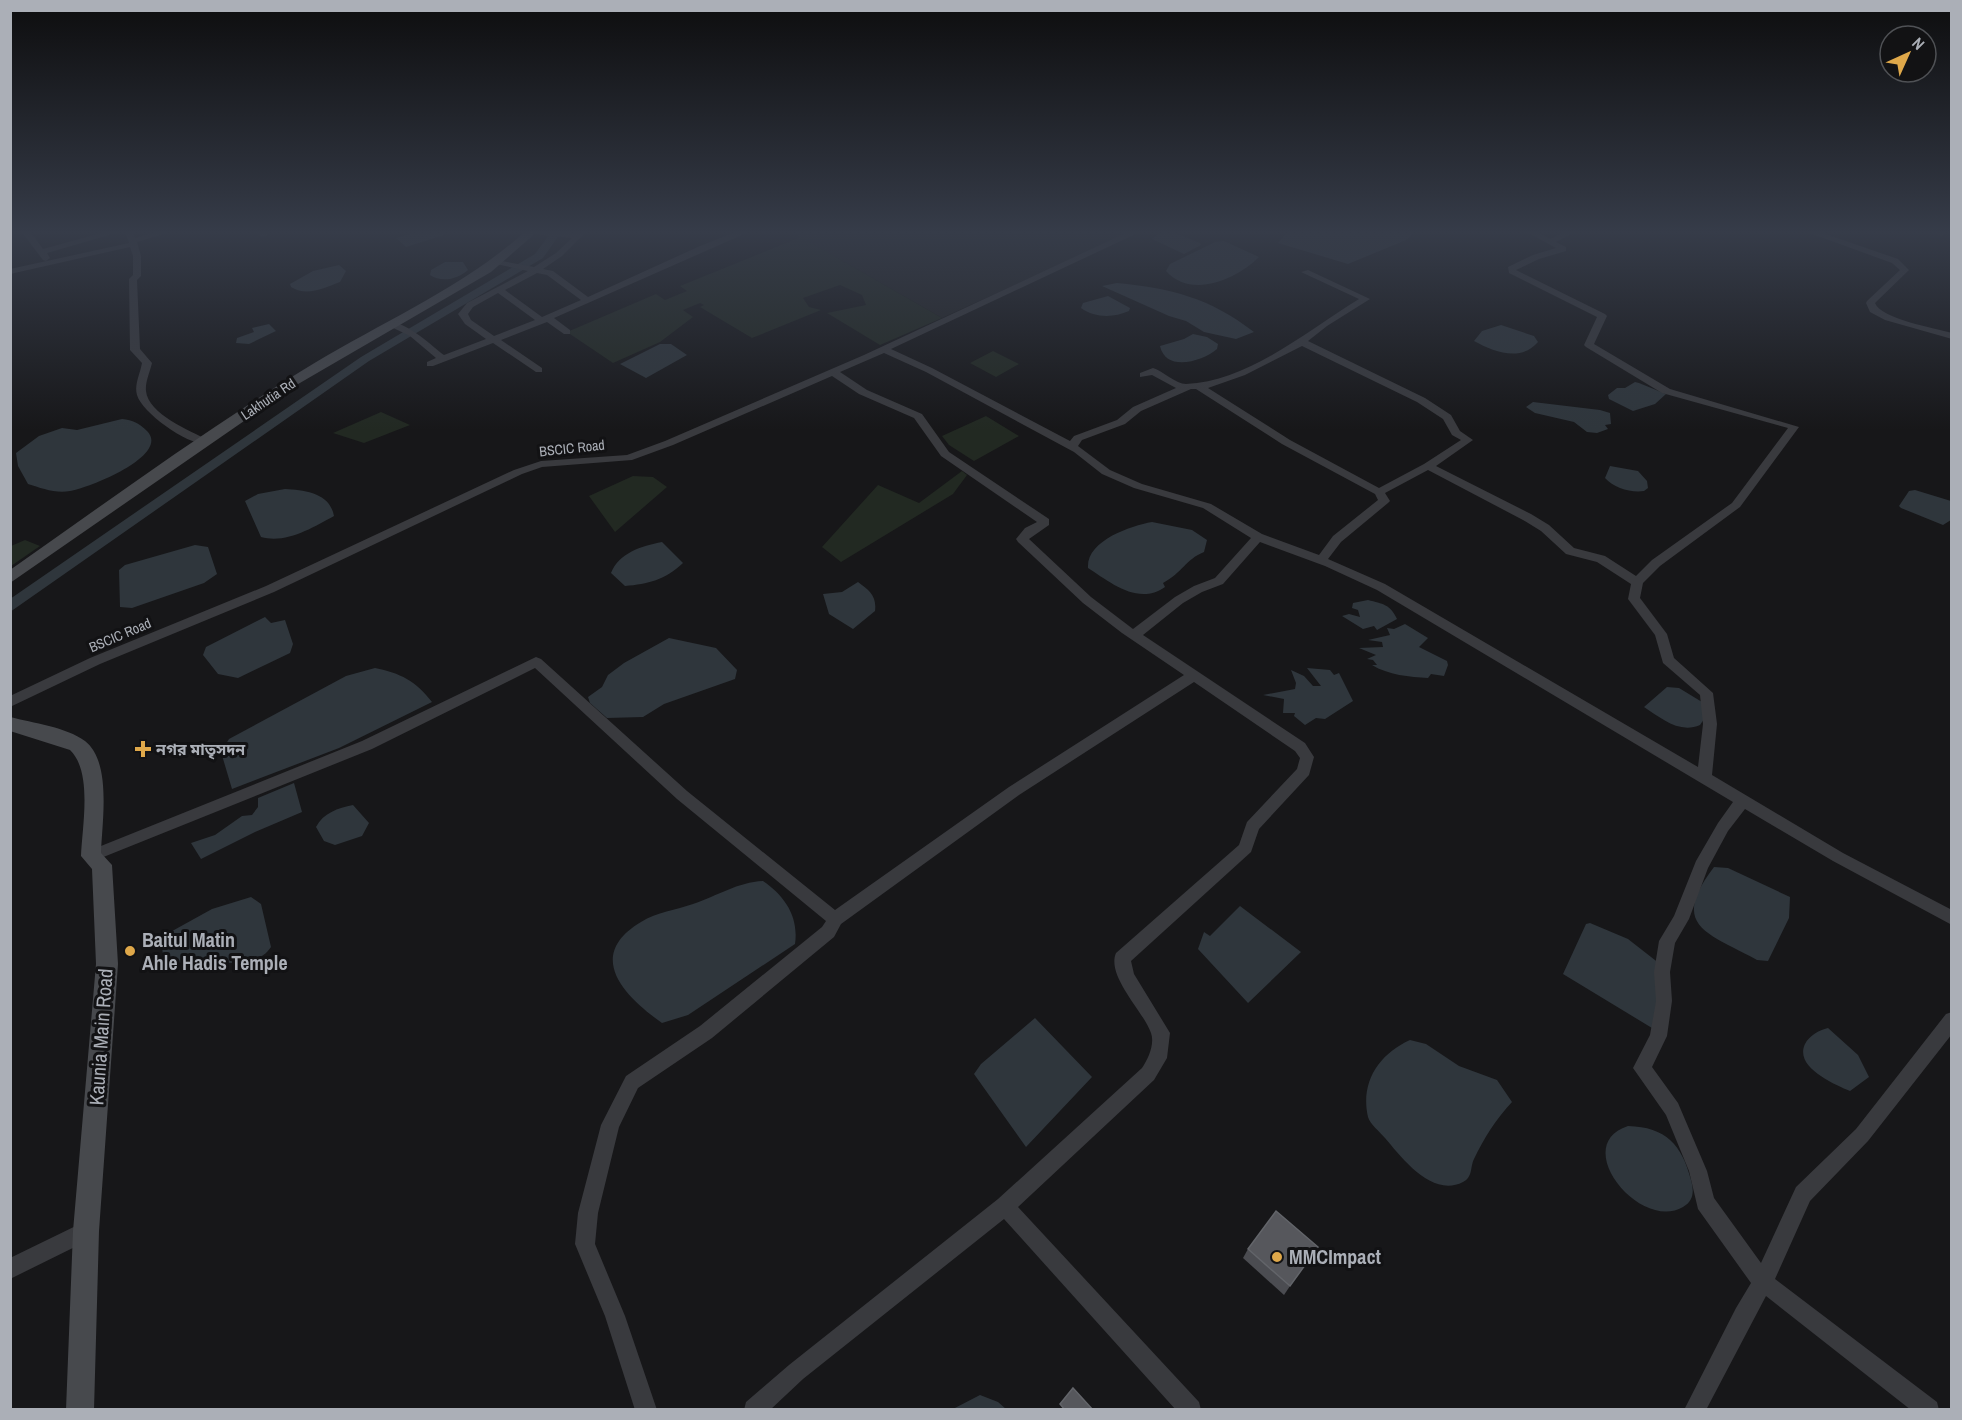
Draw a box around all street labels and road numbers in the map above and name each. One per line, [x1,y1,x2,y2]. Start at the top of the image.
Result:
street label: Lakhutia Rd [237,374,299,424]
street label: BSCIC Road [538,436,606,460]
street label: BSCIC Road [86,614,154,656]
street label: Kaunia Main Road [82,968,119,1106]

